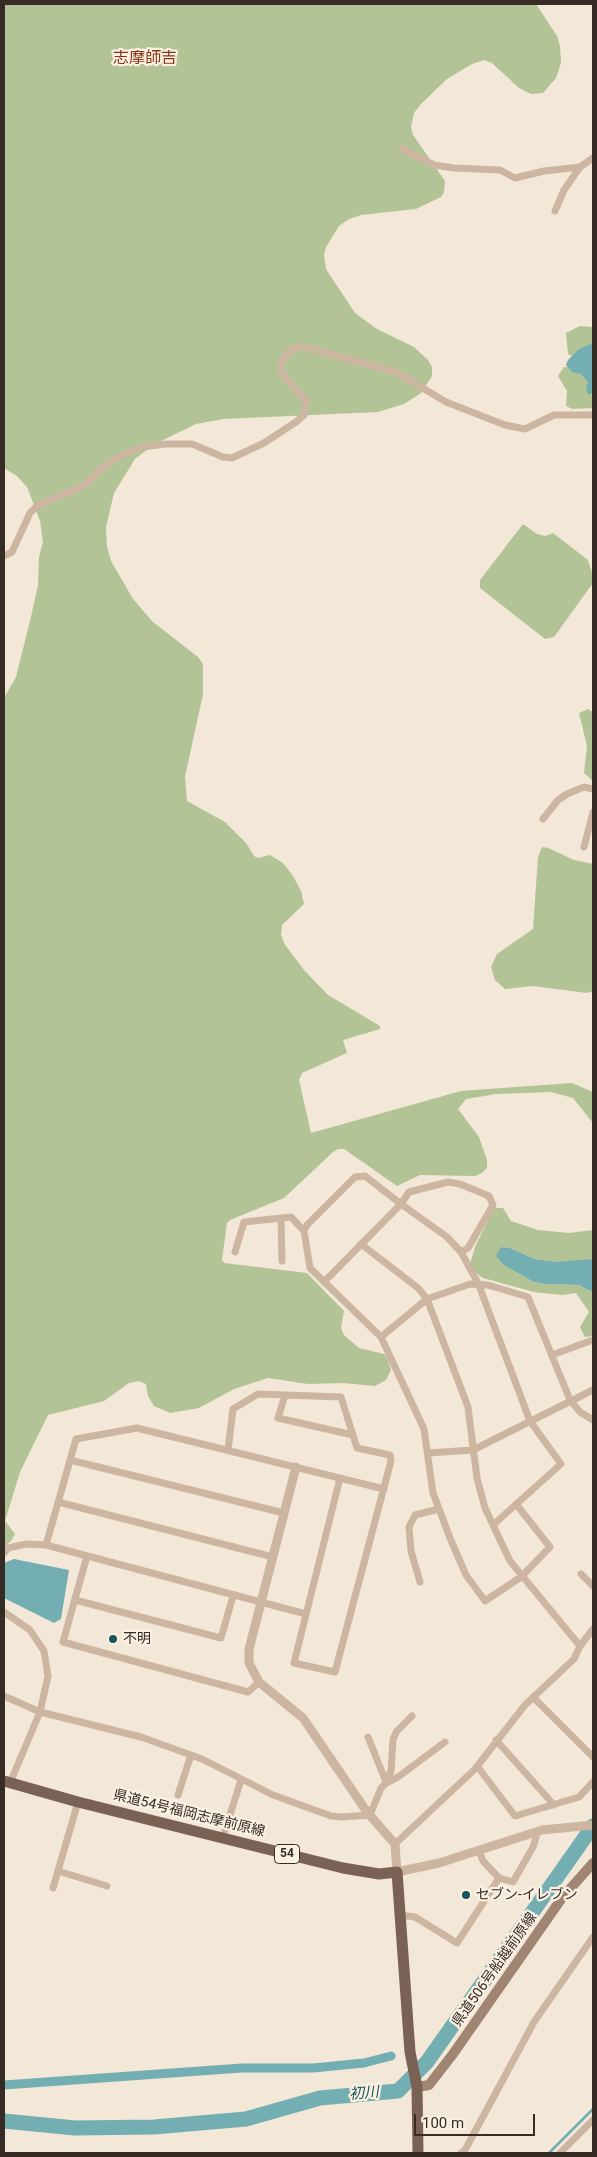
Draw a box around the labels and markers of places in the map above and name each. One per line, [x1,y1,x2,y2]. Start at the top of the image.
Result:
place label: 不明 [123,1631,151,1647]
marker: 不明 [107,1633,119,1645]
place label: セブン-イレブン [476,1887,578,1903]
marker: セブン-イレブン [460,1889,472,1901]

